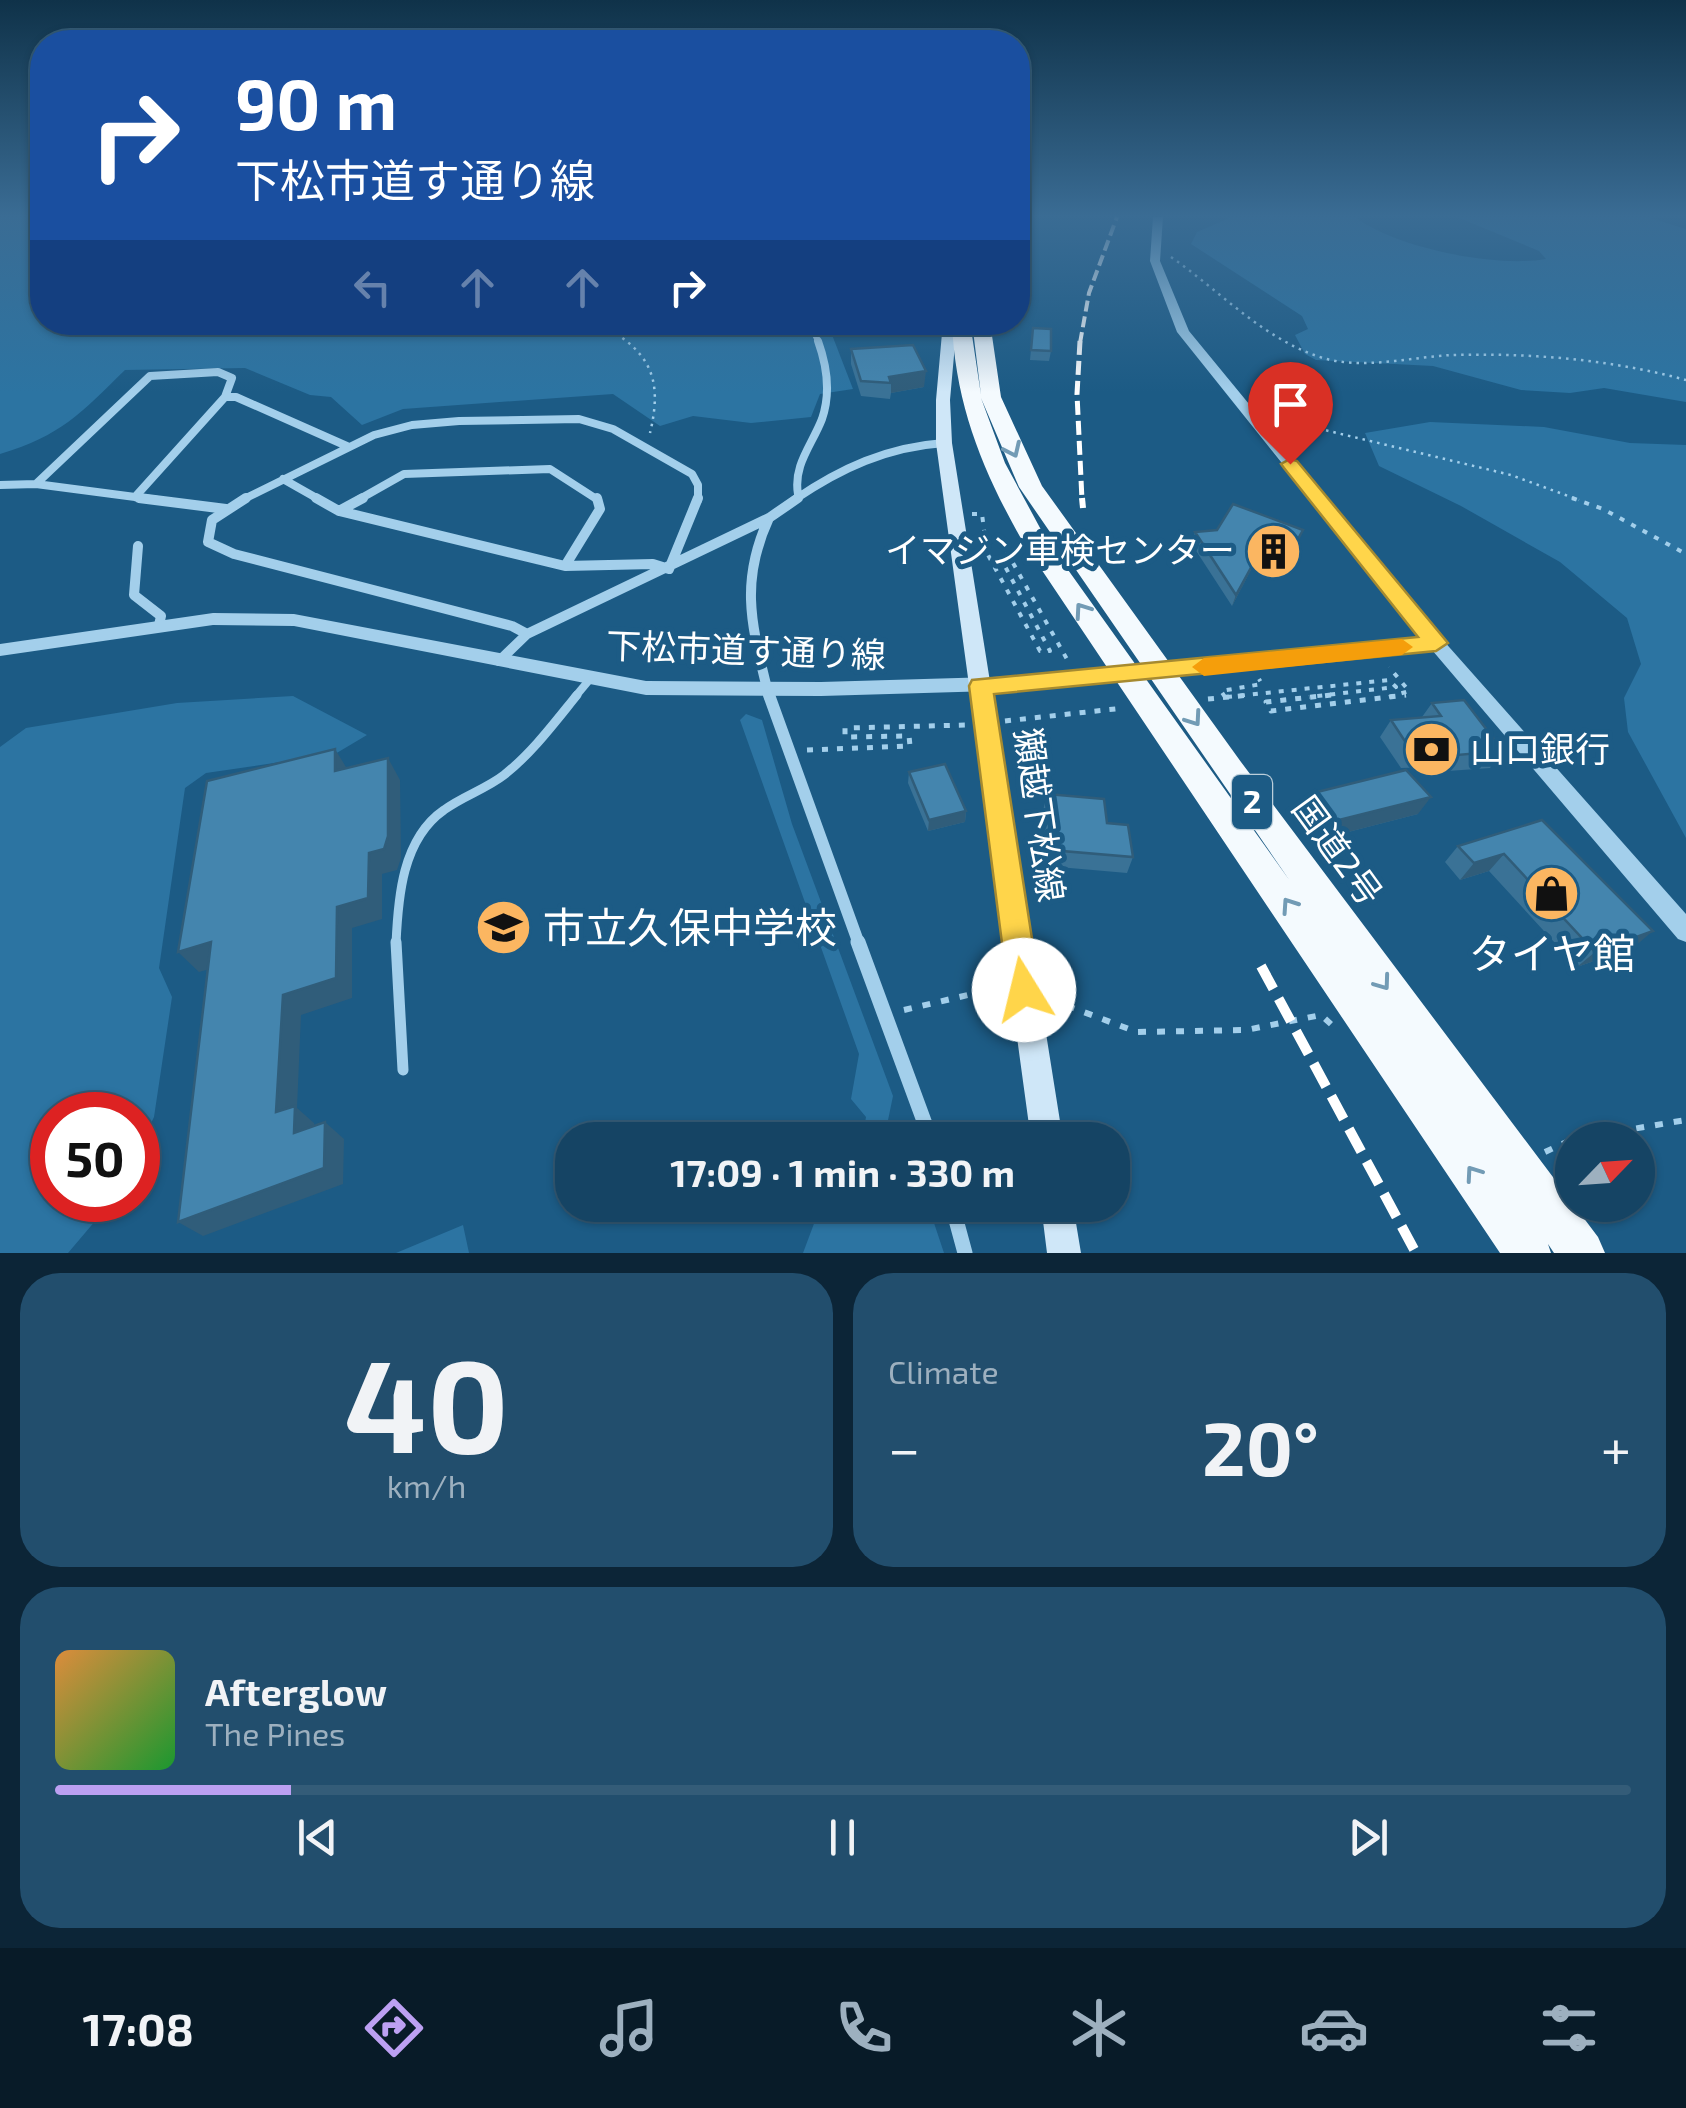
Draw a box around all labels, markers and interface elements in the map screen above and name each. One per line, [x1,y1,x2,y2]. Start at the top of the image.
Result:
text: 90 m [235,60,397,144]
icon: right [70,70,200,200]
text: 下松市道す通り線 [235,152,595,206]
icon: left [345,260,400,315]
icon: ahead [450,260,505,315]
icon: ahead [555,260,610,315]
icon: right [660,260,715,315]
pin [1248,362,1333,465]
icon: arrive [1263,377,1318,432]
one-way arrow [1000,440,1020,458]
building icon: イマジン車検センター [1244,521,1304,581]
place label: イマジン車検センター [885,528,1235,570]
one-way arrow [1076,603,1094,621]
street label: 下松市道す通り線 [605,623,887,675]
one-way arrow [1182,708,1199,726]
bank icon: 山口銀行 [1401,720,1461,780]
street label: 獺越下松線 [1008,725,1074,904]
place label: 山口銀行 [1470,727,1610,769]
road number: 2 [1232,775,1272,829]
street label: 国道2号 [1285,787,1392,913]
shop icon: タイヤ館 [1522,864,1582,924]
school or university icon: 市立久保中学校 [474,898,534,958]
one-way arrow [1283,898,1301,917]
place label: 市立久保中学校 [543,901,837,951]
place label: タイヤ館 [1469,927,1635,977]
position arrow [972,938,1076,1042]
one-way arrow [1372,972,1389,990]
speed limit sign: 50 [30,1092,160,1222]
north arrow [1555,1122,1655,1222]
map controls [1555,1122,1655,1222]
text: 17:09 · 1 min · 330 m [670,1149,1015,1195]
one-way arrow [1467,1165,1485,1184]
text: 40 [344,1323,509,1479]
text: Climate [888,1352,999,1390]
text: 20° [1202,1401,1319,1491]
text: − [888,1414,920,1480]
text: + [1601,1414,1631,1480]
text: km/h [387,1466,466,1504]
text: Afterglow [205,1668,387,1714]
text: The Pines [205,1714,345,1752]
icon: previous [290,1810,345,1865]
icon: pause [815,1810,870,1865]
icon: next [1341,1810,1396,1865]
icon: directions [359,1993,429,2063]
icon: music [594,1993,664,2063]
icon: phone [829,1993,899,2063]
icon: climate [1064,1993,1134,2063]
icon: car [1299,1993,1369,2063]
icon: filters [1534,1993,1604,2063]
text: 17:08 [82,2001,194,2055]

